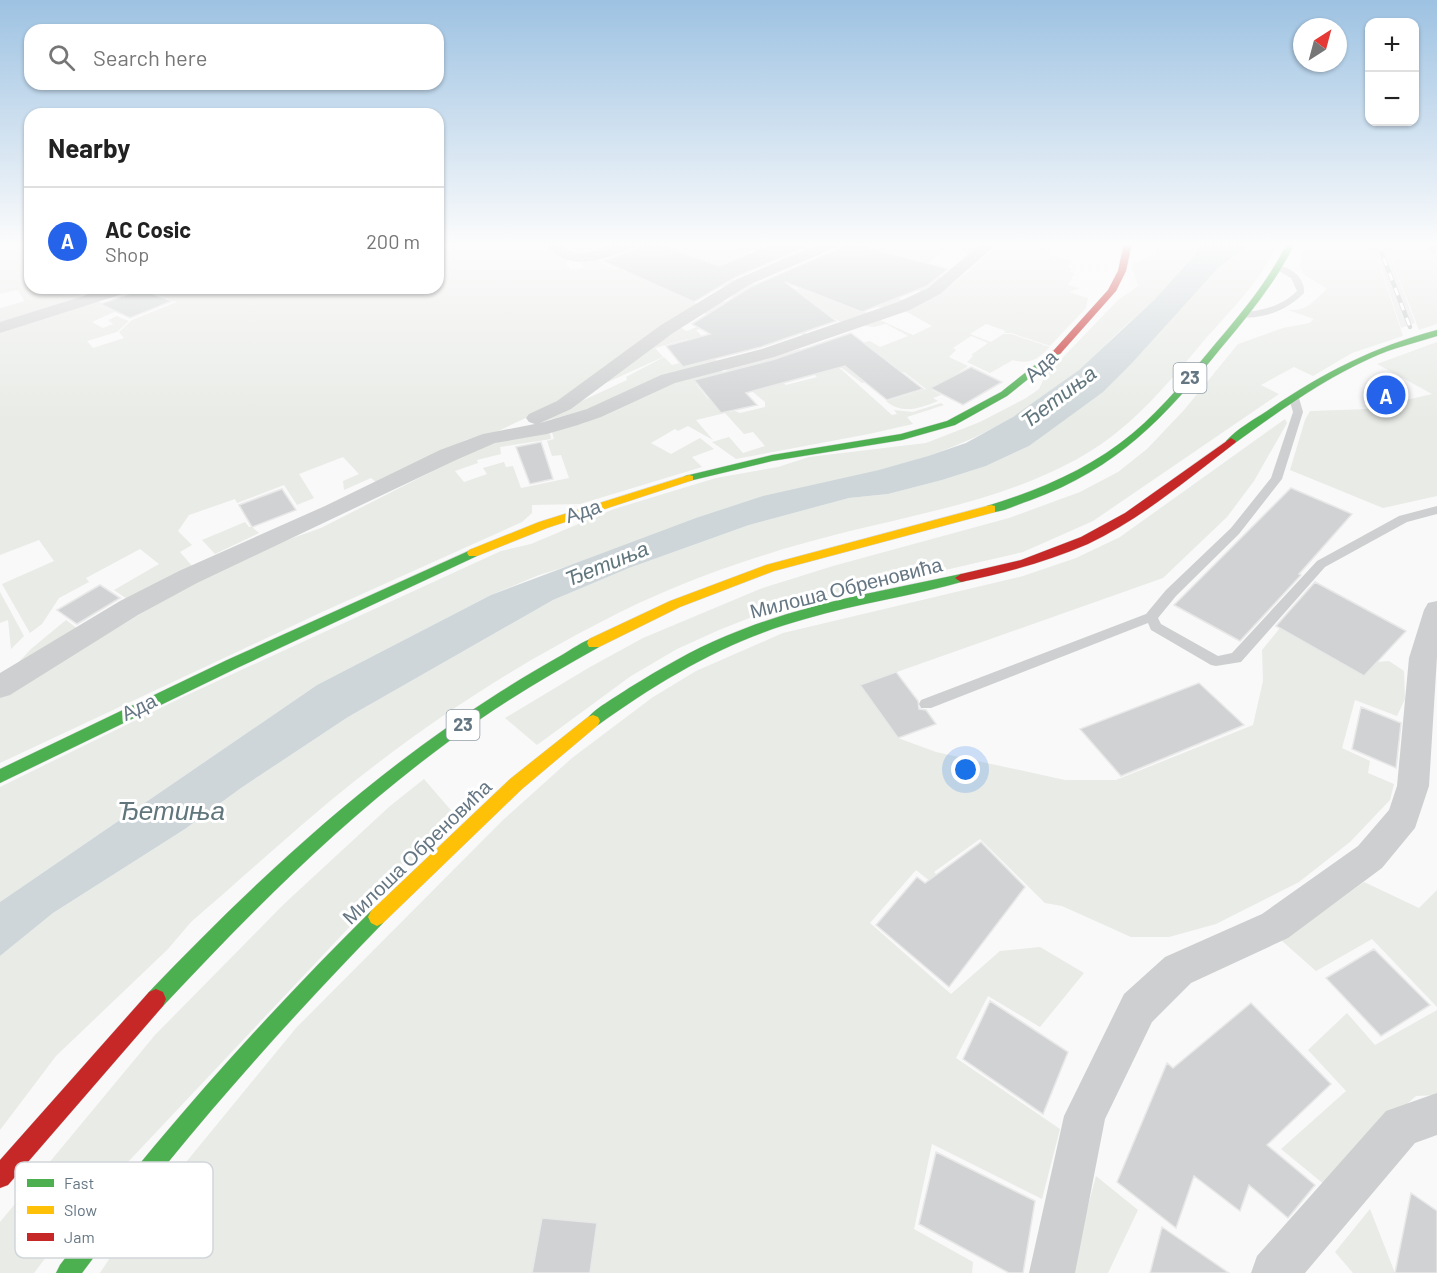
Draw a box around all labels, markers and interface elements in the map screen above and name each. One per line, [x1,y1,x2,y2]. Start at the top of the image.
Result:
north arrow [1293,18,1347,72]
map controls [1365,18,1419,126]
button: + [1365,18,1419,72]
search box [24,24,444,90]
icon: search [45,41,78,74]
text: Search here [93,44,207,70]
button: − [1365,72,1419,126]
text: Nearby [48,132,130,163]
text: AC Cosic [105,216,191,242]
text: A [61,229,74,253]
text: 200 m [366,229,420,253]
text: Shop [105,242,149,266]
street label: Ада [1019,344,1062,386]
water label: Ђетиња [1016,360,1101,432]
road number: 23 [1174,363,1206,393]
pin: A [1366,372,1406,418]
street label: Ада [562,493,604,527]
water label: Ђетиња [561,535,652,591]
street label: Милоша Обреновића [747,551,945,623]
street label: Ада [117,687,161,725]
road number: 23 [446,710,480,740]
your location [951,755,980,784]
street label: Милоша Обреновића [337,773,496,929]
water label: Ђетиња [117,794,225,825]
legend [15,1162,213,1258]
text: Fast [64,1173,94,1192]
text: Slow [64,1200,97,1219]
text: Jam [64,1227,95,1246]

